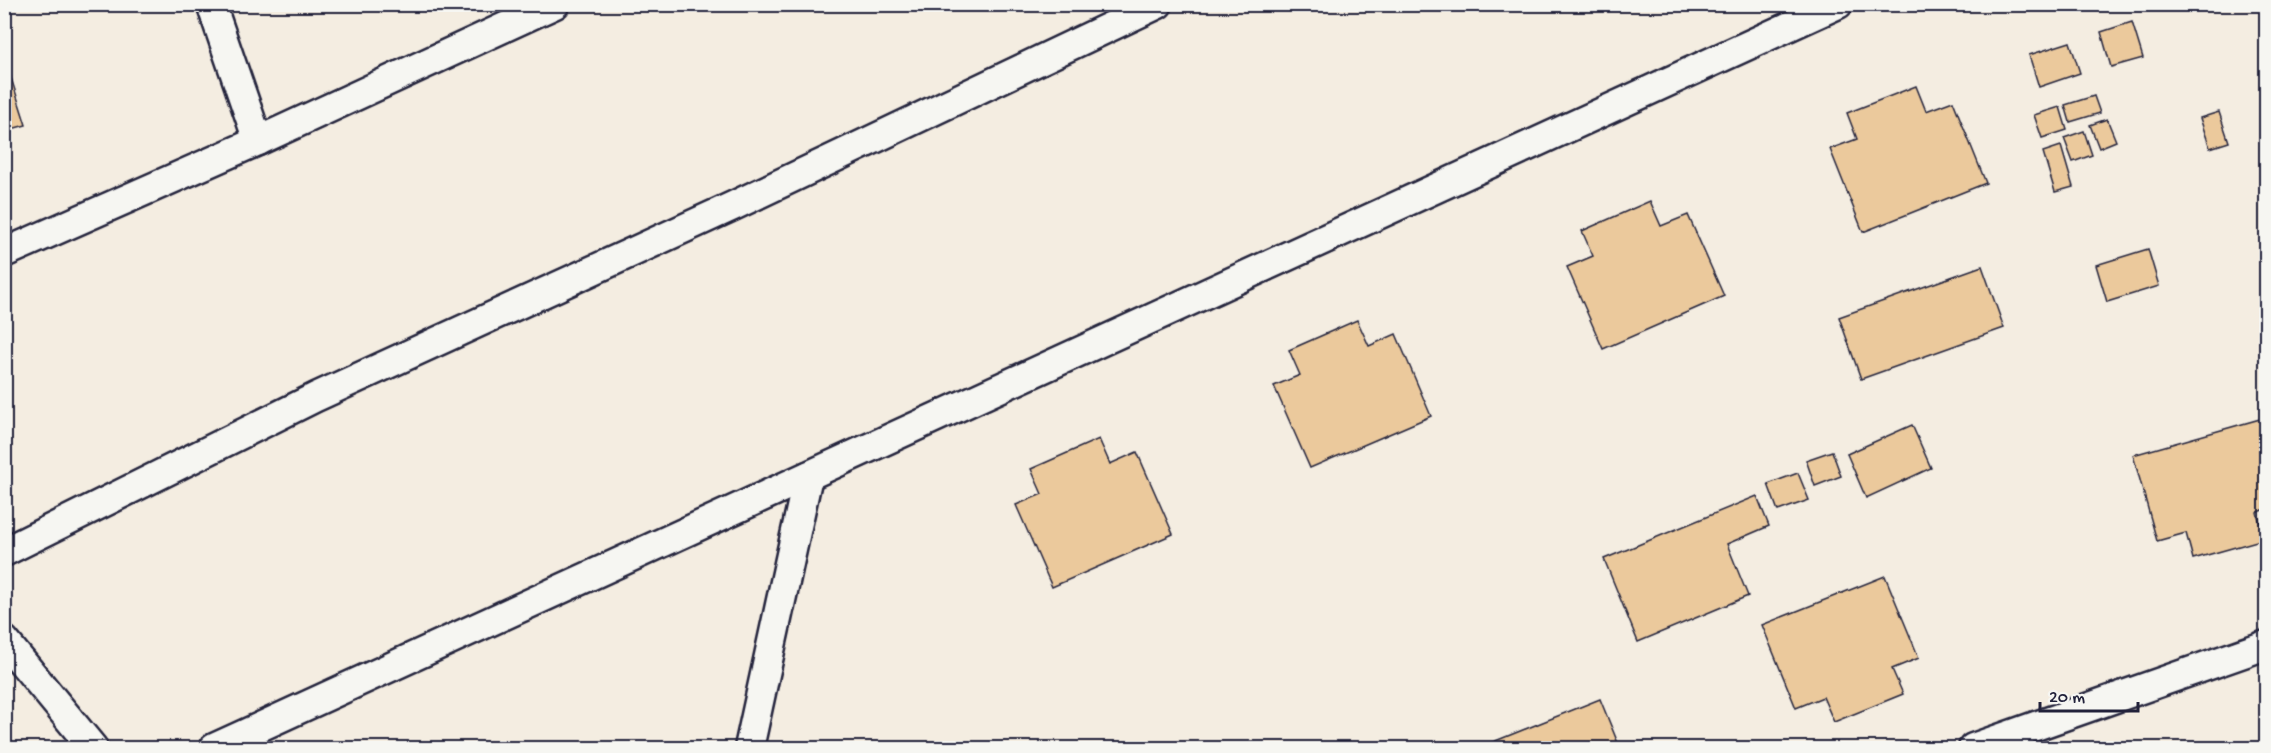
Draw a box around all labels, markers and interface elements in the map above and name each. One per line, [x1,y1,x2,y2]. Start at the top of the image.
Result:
scale bar [2040,675,2138,713]
text: 20 m [2049,688,2085,709]

